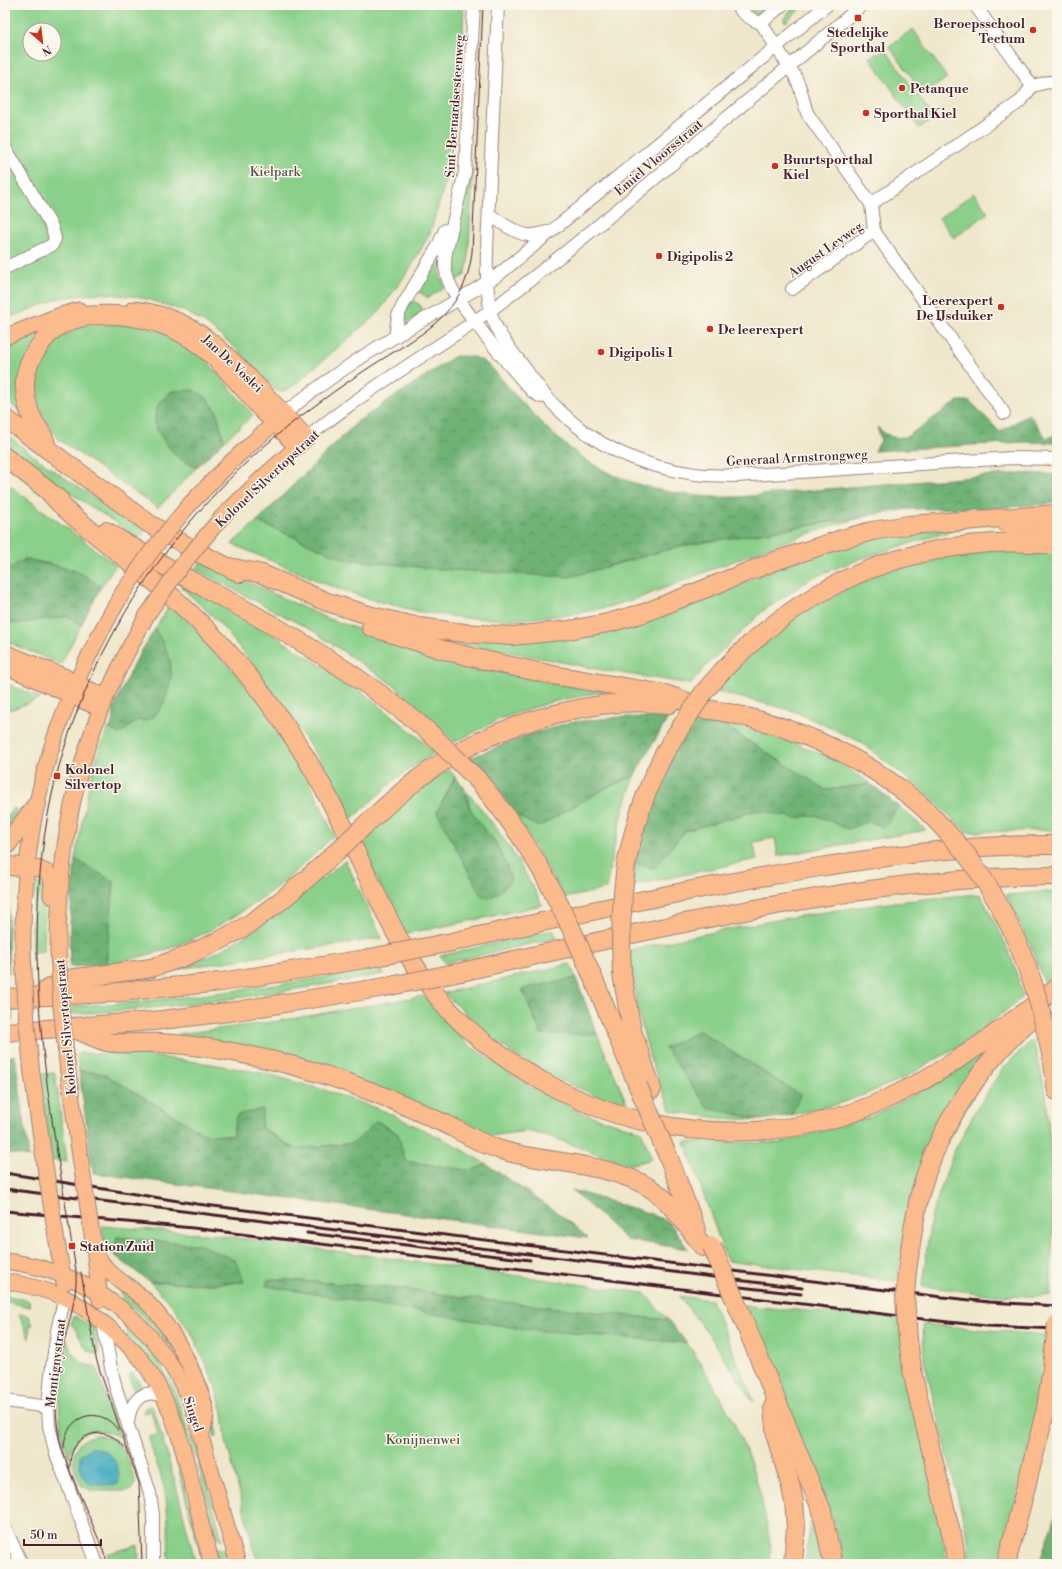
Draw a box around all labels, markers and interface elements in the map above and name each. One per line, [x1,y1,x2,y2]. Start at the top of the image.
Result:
marker: Stedelijke Sporthal [853,13,863,23]
place label: Beroepsschool Tectum [933,16,1026,47]
north arrow [22,22,62,62]
place label: Stedelijke Sporthal [827,25,889,56]
marker: Beroepsschool Tectum [1028,25,1038,35]
street label: Sint-Bernardsesteenweg [442,34,468,178]
text: N [39,42,53,58]
place label: Petanque [910,81,969,97]
marker: Petanque [897,83,907,93]
place label: Sporthal Kiel [874,106,957,122]
marker: Sporthal Kiel [861,108,871,118]
street label: Emiel Vloorsstraat [611,116,706,199]
place label: Buurtsporthal Kiel [783,152,874,183]
marker: Buurtsporthal Kiel [770,161,780,171]
park label: Kielpark [250,164,301,180]
street label: August Leyweg [785,218,866,282]
place label: Digipolis 2 [667,249,733,265]
marker: Digipolis 2 [654,251,664,261]
place label: Leerexpert De IJsduiker [916,293,993,324]
marker: Leerexpert De IJsduiker [996,302,1006,312]
place label: De leerexpert [718,322,804,338]
marker: De leerexpert [705,324,715,334]
street label: Jan De Voslei [198,331,266,396]
place label: Digipolis 1 [609,345,674,361]
marker: Digipolis 1 [596,347,606,357]
street label: Kolonel Silvertopstraat [212,426,323,531]
street label: Generaal Armstrongweg [726,446,868,470]
place label: Kolonel Silvertop [65,762,122,793]
marker: Kolonel Silvertop [52,771,62,781]
street label: Kolonel Silvertopstraat [52,958,80,1095]
place label: Station Zuid [80,1239,154,1255]
marker: Station Zuid [67,1241,77,1251]
street label: Montignystraat [43,1317,69,1409]
street label: Singel [180,1394,207,1434]
park label: Konijnenwei [386,1432,460,1448]
scale bar [24,1521,101,1547]
text: 50 m [30,1528,58,1543]

